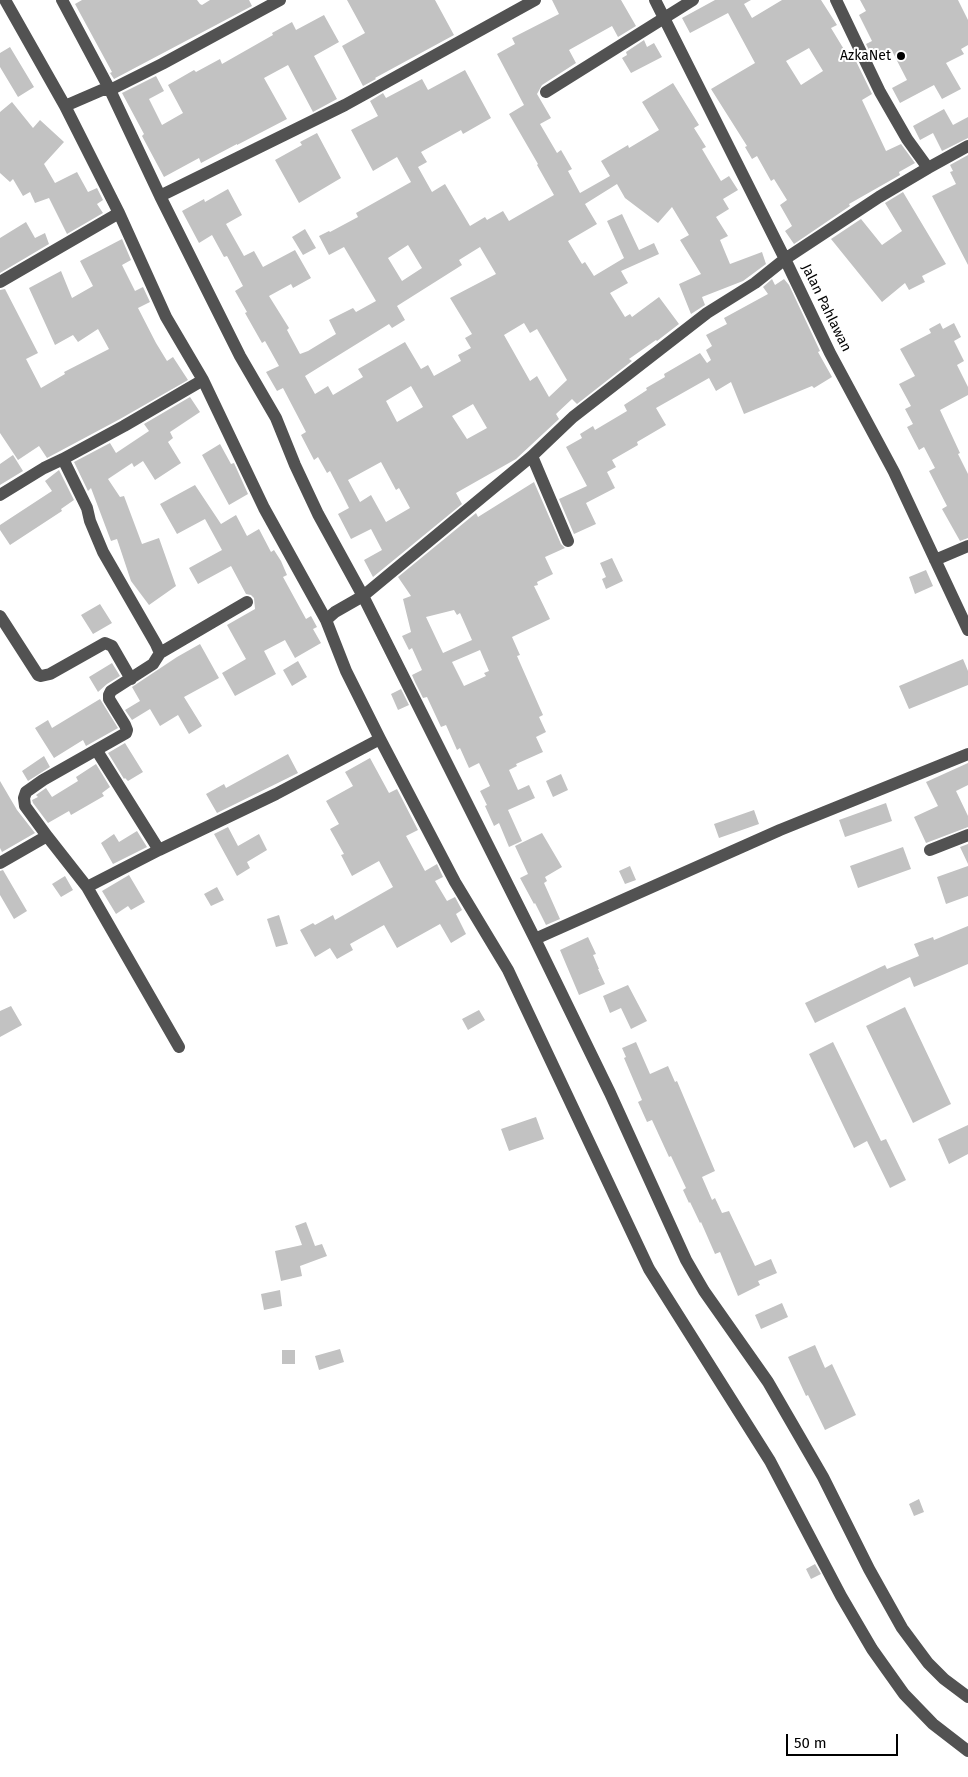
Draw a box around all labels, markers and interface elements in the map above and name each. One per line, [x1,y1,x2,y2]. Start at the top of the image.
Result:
place label: AzkaNet [840,48,891,64]
marker: AzkaNet [895,50,907,62]
street label: Jalan Pahlawan [797,261,855,355]
scale bar [788,1724,900,1756]
text: 50 m [794,1734,827,1752]

